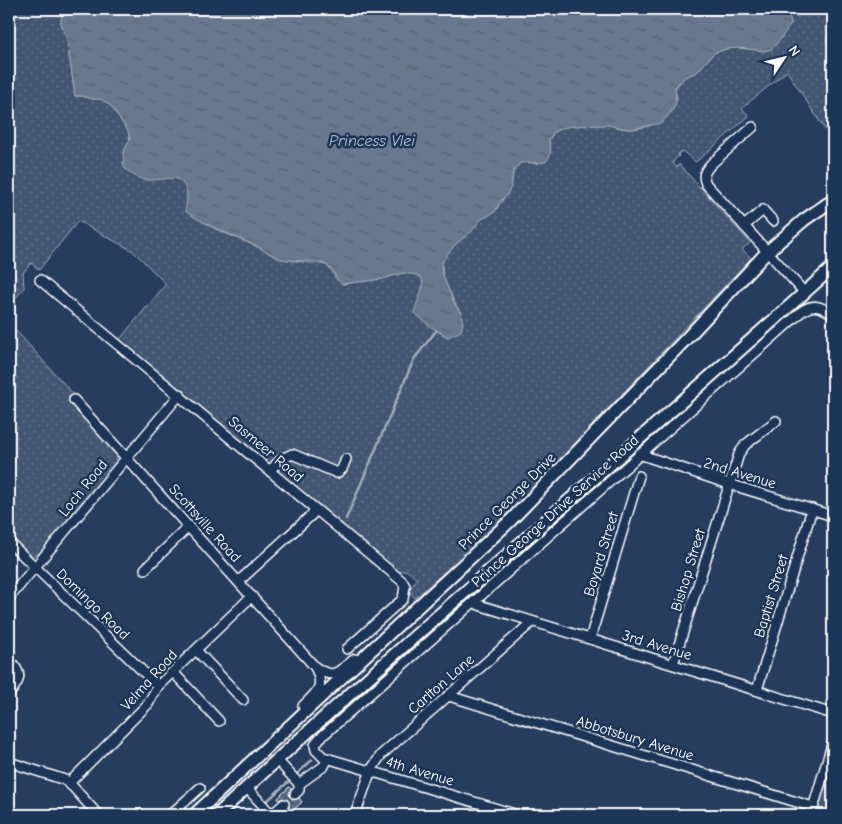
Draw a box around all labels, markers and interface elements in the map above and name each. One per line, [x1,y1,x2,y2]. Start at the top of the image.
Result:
north arrow [760,32,810,82]
text: N [785,42,804,59]
water label: Princess Vlei [329,132,415,150]
street label: Sasmeer Road [225,412,307,486]
street label: Prince George Drive Service Road [468,431,642,591]
street label: Prince George Drive [455,448,560,553]
street label: 2nd Avenue [702,453,779,493]
street label: Loch Road [55,456,111,520]
street label: Scottsville Road [165,480,245,566]
street label: Bayard Street [580,509,623,598]
street label: Bishop Street [667,526,709,613]
street label: Baptist Street [750,552,792,640]
street label: Domingo Road [53,565,133,643]
street label: 3rd Avenue [620,626,694,664]
street label: Velma Road [117,646,181,714]
street label: Carlton Lane [404,650,478,718]
street label: Abbotsbury Avenue [574,712,696,765]
street label: 4th Avenue [384,752,457,790]

